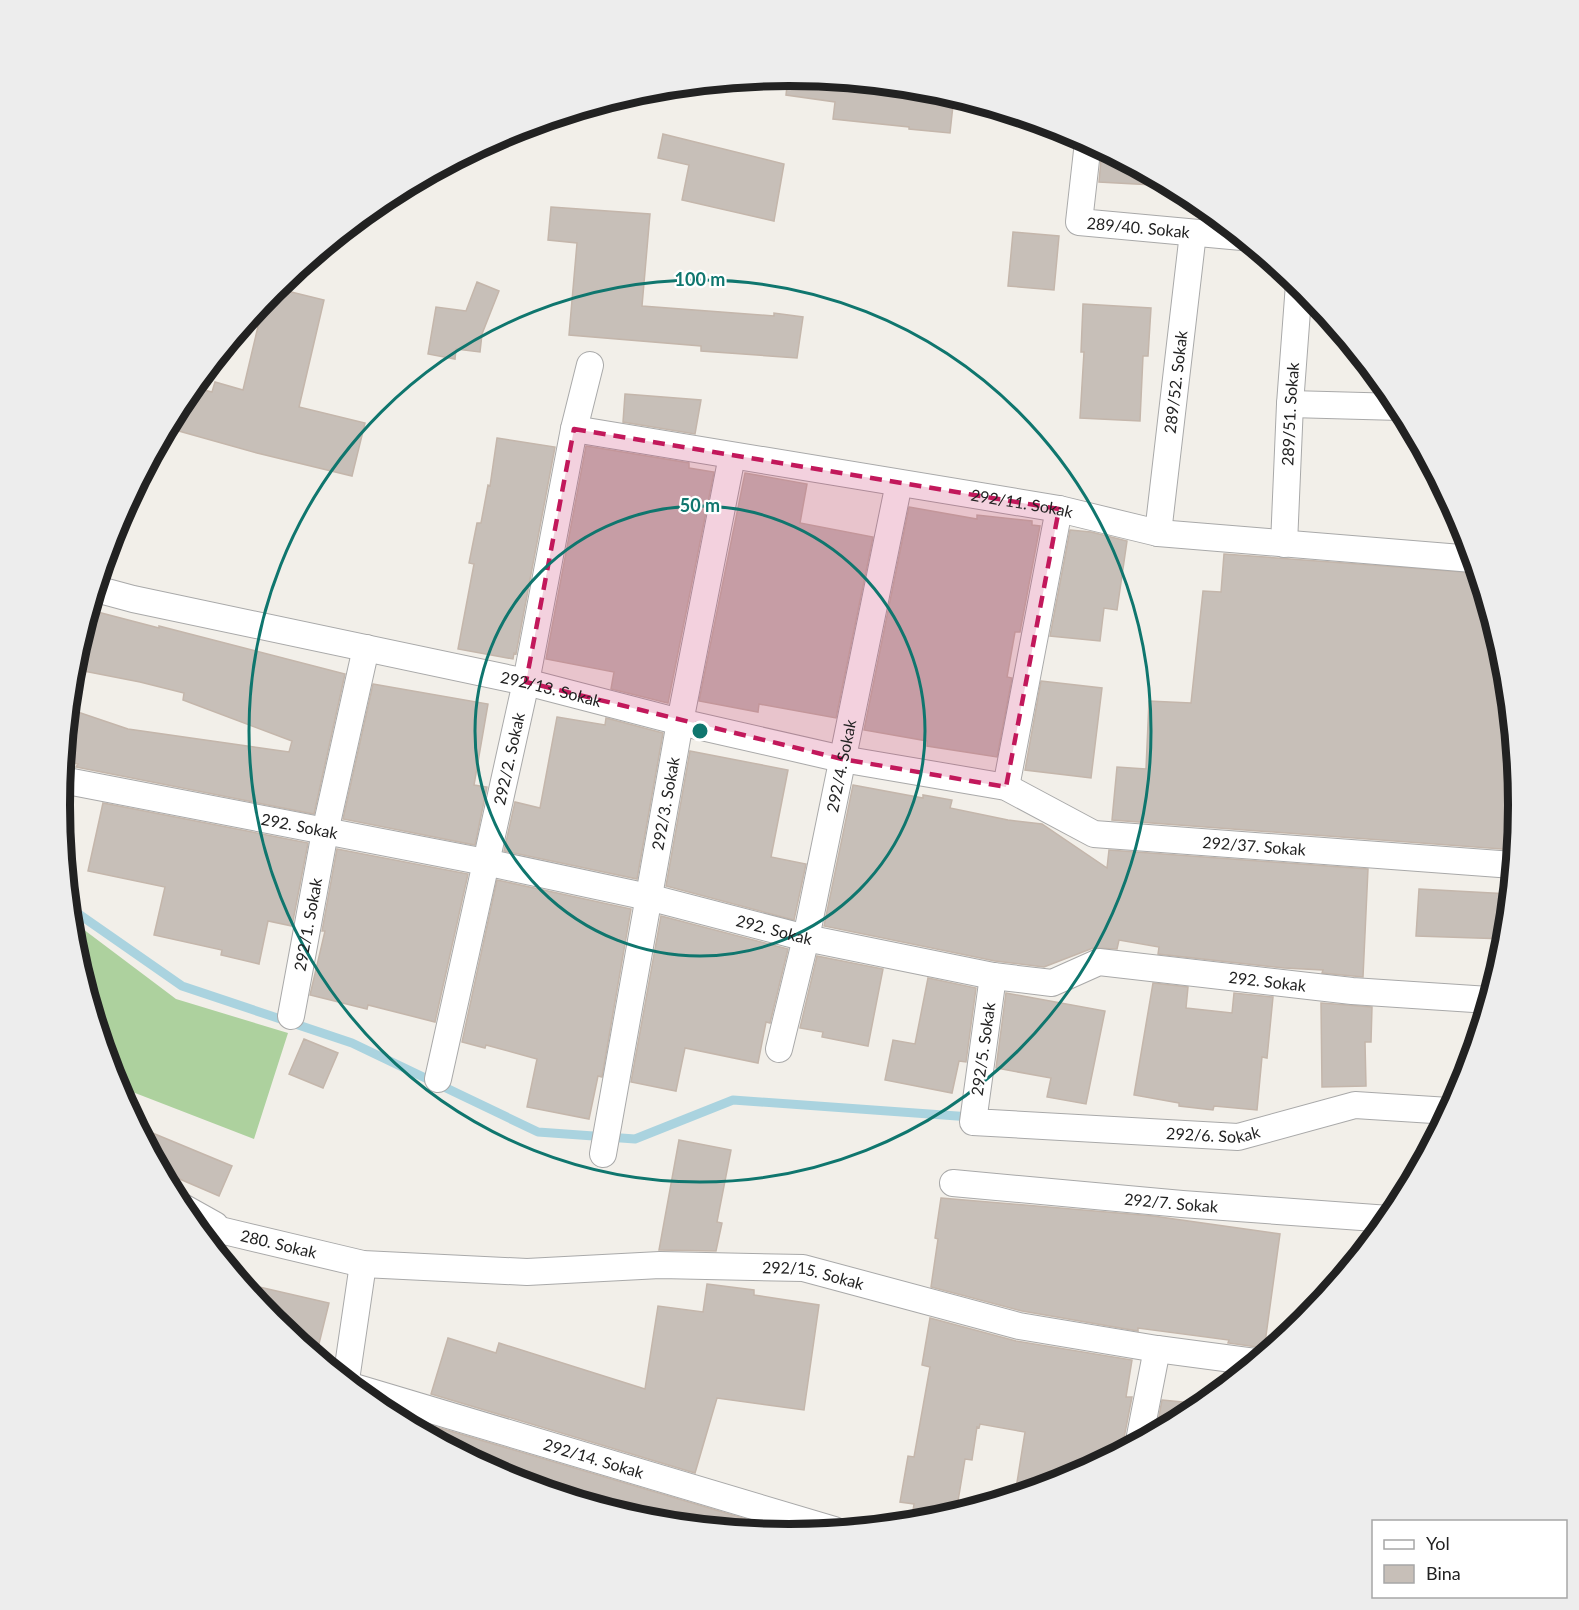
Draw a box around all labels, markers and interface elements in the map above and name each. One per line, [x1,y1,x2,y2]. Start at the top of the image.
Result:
street label: 289/40. Sokak [1086,213,1192,241]
text: 100 m [675,268,725,290]
street label: 289/52. Sokak [1160,329,1191,434]
street label: 289/51. Sokak [1277,361,1302,466]
street label: 292/11. Sokak [969,485,1076,521]
text: 50 m [680,494,720,516]
street label: 292/13. Sokak [499,667,605,710]
street label: 292/2. Sokak [489,710,528,807]
street label: 292/4. Sokak [822,717,860,814]
centre of rings [690,721,710,741]
street label: 292/3. Sokak [647,755,683,851]
street label: 292. Sokak [260,809,340,842]
street label: 292/37. Sokak [1202,832,1307,859]
street label: 292/1. Sokak [290,876,325,973]
street label: 292. Sokak [734,910,815,948]
street label: 292. Sokak [1228,967,1308,995]
street label: 292/5. Sokak [967,1000,999,1097]
street label: 292/6. Sokak [1166,1121,1263,1146]
street label: 292/7. Sokak [1123,1189,1220,1216]
street label: 280. Sokak [239,1225,320,1262]
street label: 292/15. Sokak [762,1257,867,1293]
street label: 292/14. Sokak [541,1434,647,1482]
legend [1372,1520,1567,1598]
text: Yol [1426,1532,1450,1554]
text: Bina [1426,1562,1461,1584]

